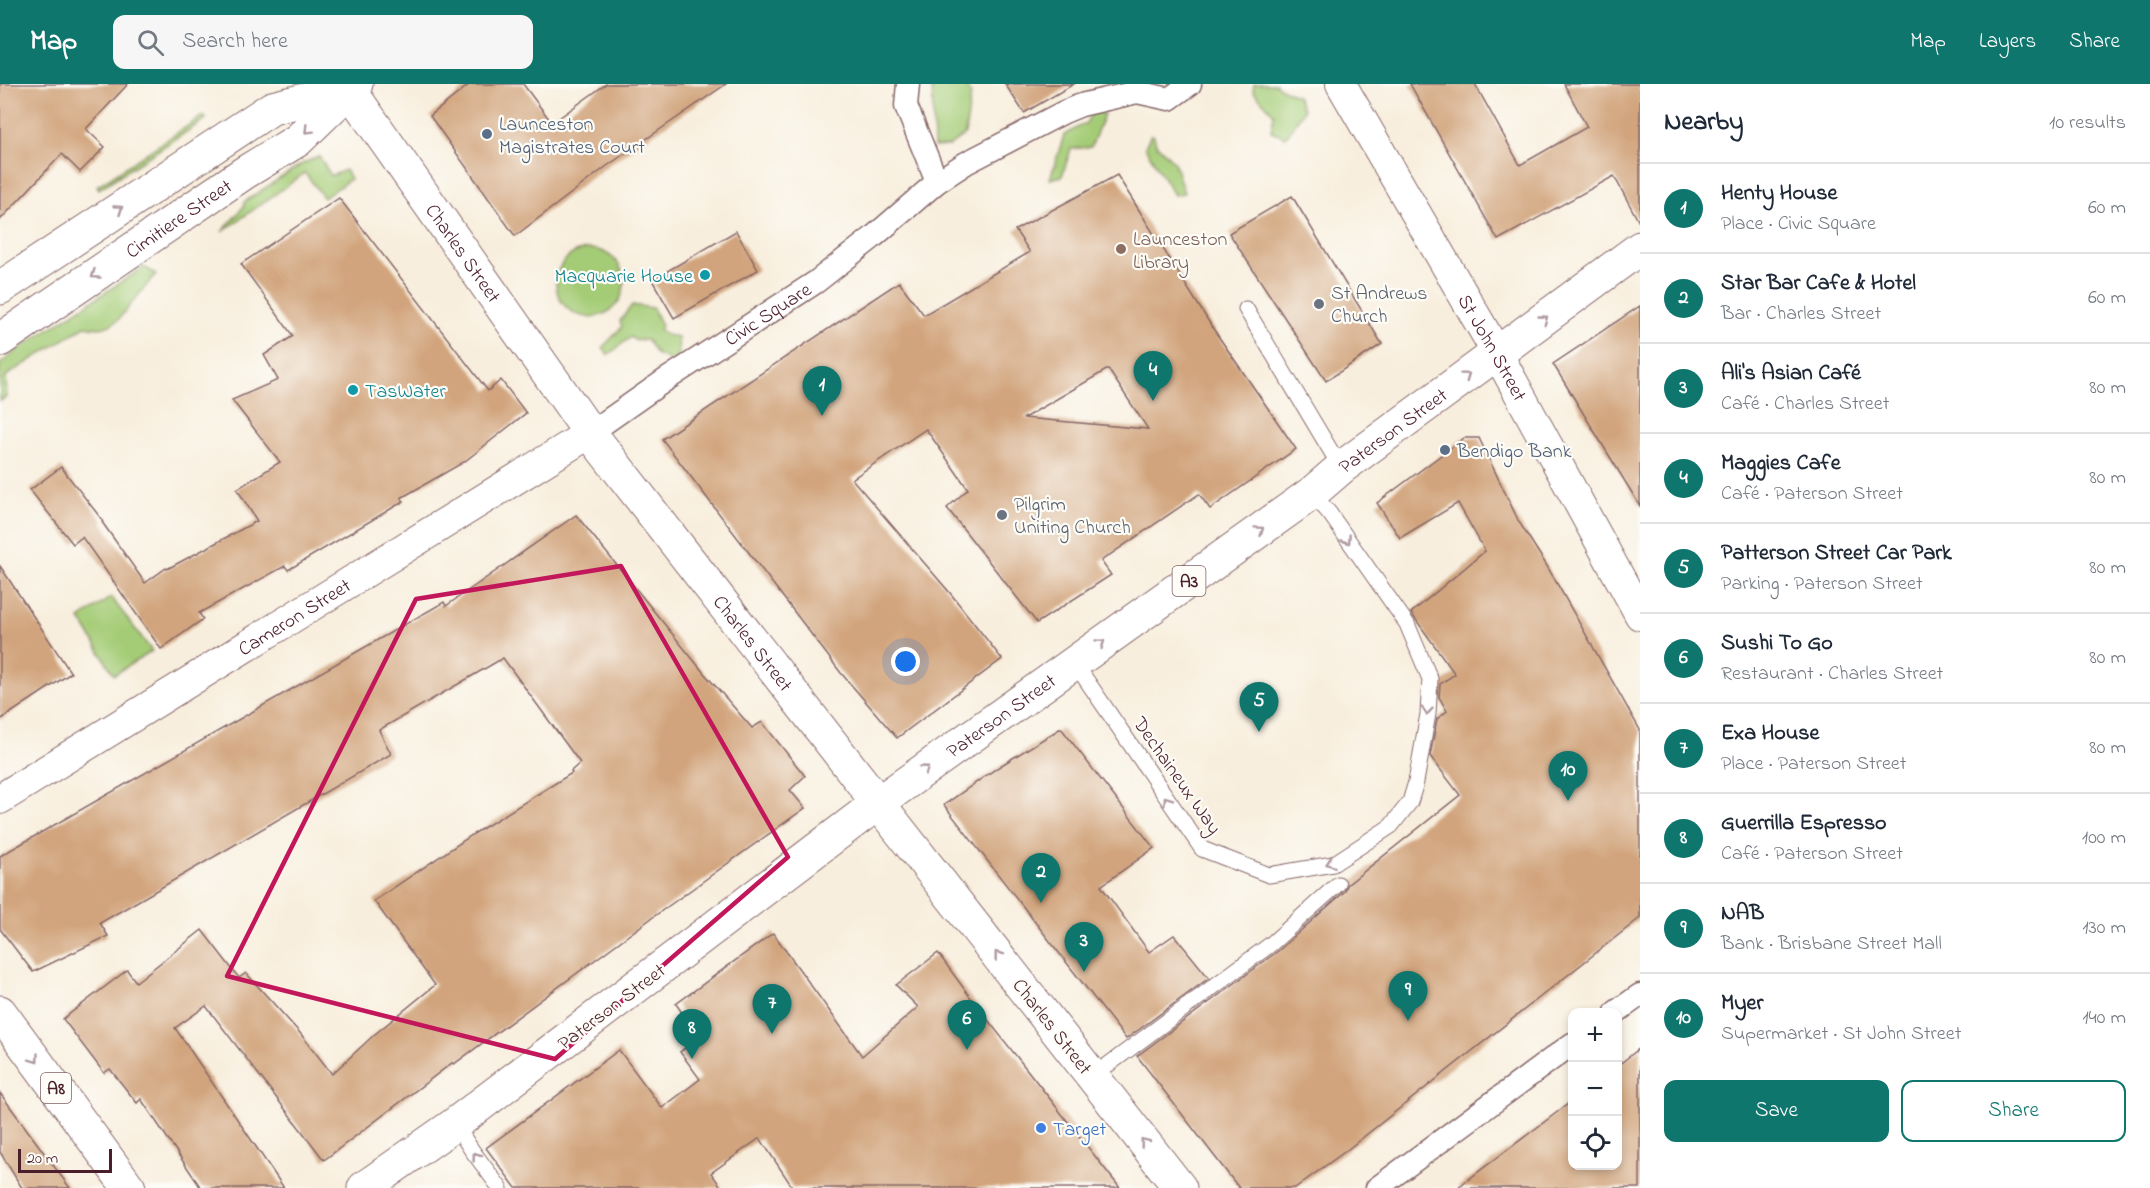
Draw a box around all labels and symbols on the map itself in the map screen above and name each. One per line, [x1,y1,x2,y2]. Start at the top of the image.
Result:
place label: Launceston Magistrates Court [499,111,645,164]
one-way arrow [304,123,314,134]
marker: Launceston Magistrates Court [480,127,494,141]
street label: Cimitiere Street [120,173,239,267]
street label: Charles Street [417,199,507,310]
one-way arrow [113,205,123,217]
place label: Launceston Library [1133,226,1228,278]
marker: Launceston Library [1114,242,1128,256]
place label: Macquarie House [554,263,693,292]
one-way arrow [90,268,101,279]
marker: Macquarie House [698,268,712,282]
street label: Civic Square [720,277,818,355]
place label: St Andrews Church [1331,280,1427,332]
street label: St John Street [1449,289,1533,407]
marker: St Andrews Church [1312,297,1326,311]
one-way arrow [1537,315,1548,326]
pin: 4 [1134,352,1172,401]
pin: 1 [802,366,842,416]
one-way arrow [1460,372,1471,383]
place label: TasWater [365,378,446,407]
street label: Paterson Street [1334,382,1455,482]
marker: TasWater [346,383,360,397]
place label: Bendigo Bank [1456,438,1572,468]
marker: Bendigo Bank [1438,443,1452,457]
place label: Pilgrim Uniting Church [1014,491,1131,544]
marker: Pilgrim Uniting Church [995,508,1009,522]
one-way arrow [1253,526,1264,537]
one-way arrow [1340,533,1351,544]
road number: A3 [1172,566,1206,596]
street label: Cameron Street [233,572,358,665]
street label: Charles Street [704,590,798,699]
one-way arrow [1094,639,1105,650]
your location [891,647,920,676]
street label: Paterson Street [941,668,1063,767]
pin: 5 [1240,682,1278,732]
one-way arrow [1421,707,1434,716]
street label: Dechaineux Way [1124,711,1227,841]
pin: 10 [1548,752,1588,801]
one-way arrow [919,765,930,776]
one-way arrow [1163,795,1174,806]
pin: 2 [1022,854,1060,903]
one-way arrow [1325,855,1336,868]
pin: 3 [1064,922,1104,972]
one-way arrow [994,951,1005,962]
street label: Paterson Street [552,957,673,1058]
pin: 9 [1388,972,1428,1021]
street label: Charles Street [1004,973,1098,1082]
pin: 7 [752,984,792,1034]
pin: 6 [948,1000,986,1050]
pin: 8 [672,1010,712,1059]
one-way arrow [27,1053,38,1064]
road number: A8 [41,1073,71,1103]
place label: Target [1053,1116,1106,1146]
marker: Target [1034,1121,1048,1135]
one-way arrow [1140,1138,1151,1149]
scale bar [18,1146,112,1174]
one-way arrow [473,1152,484,1163]

